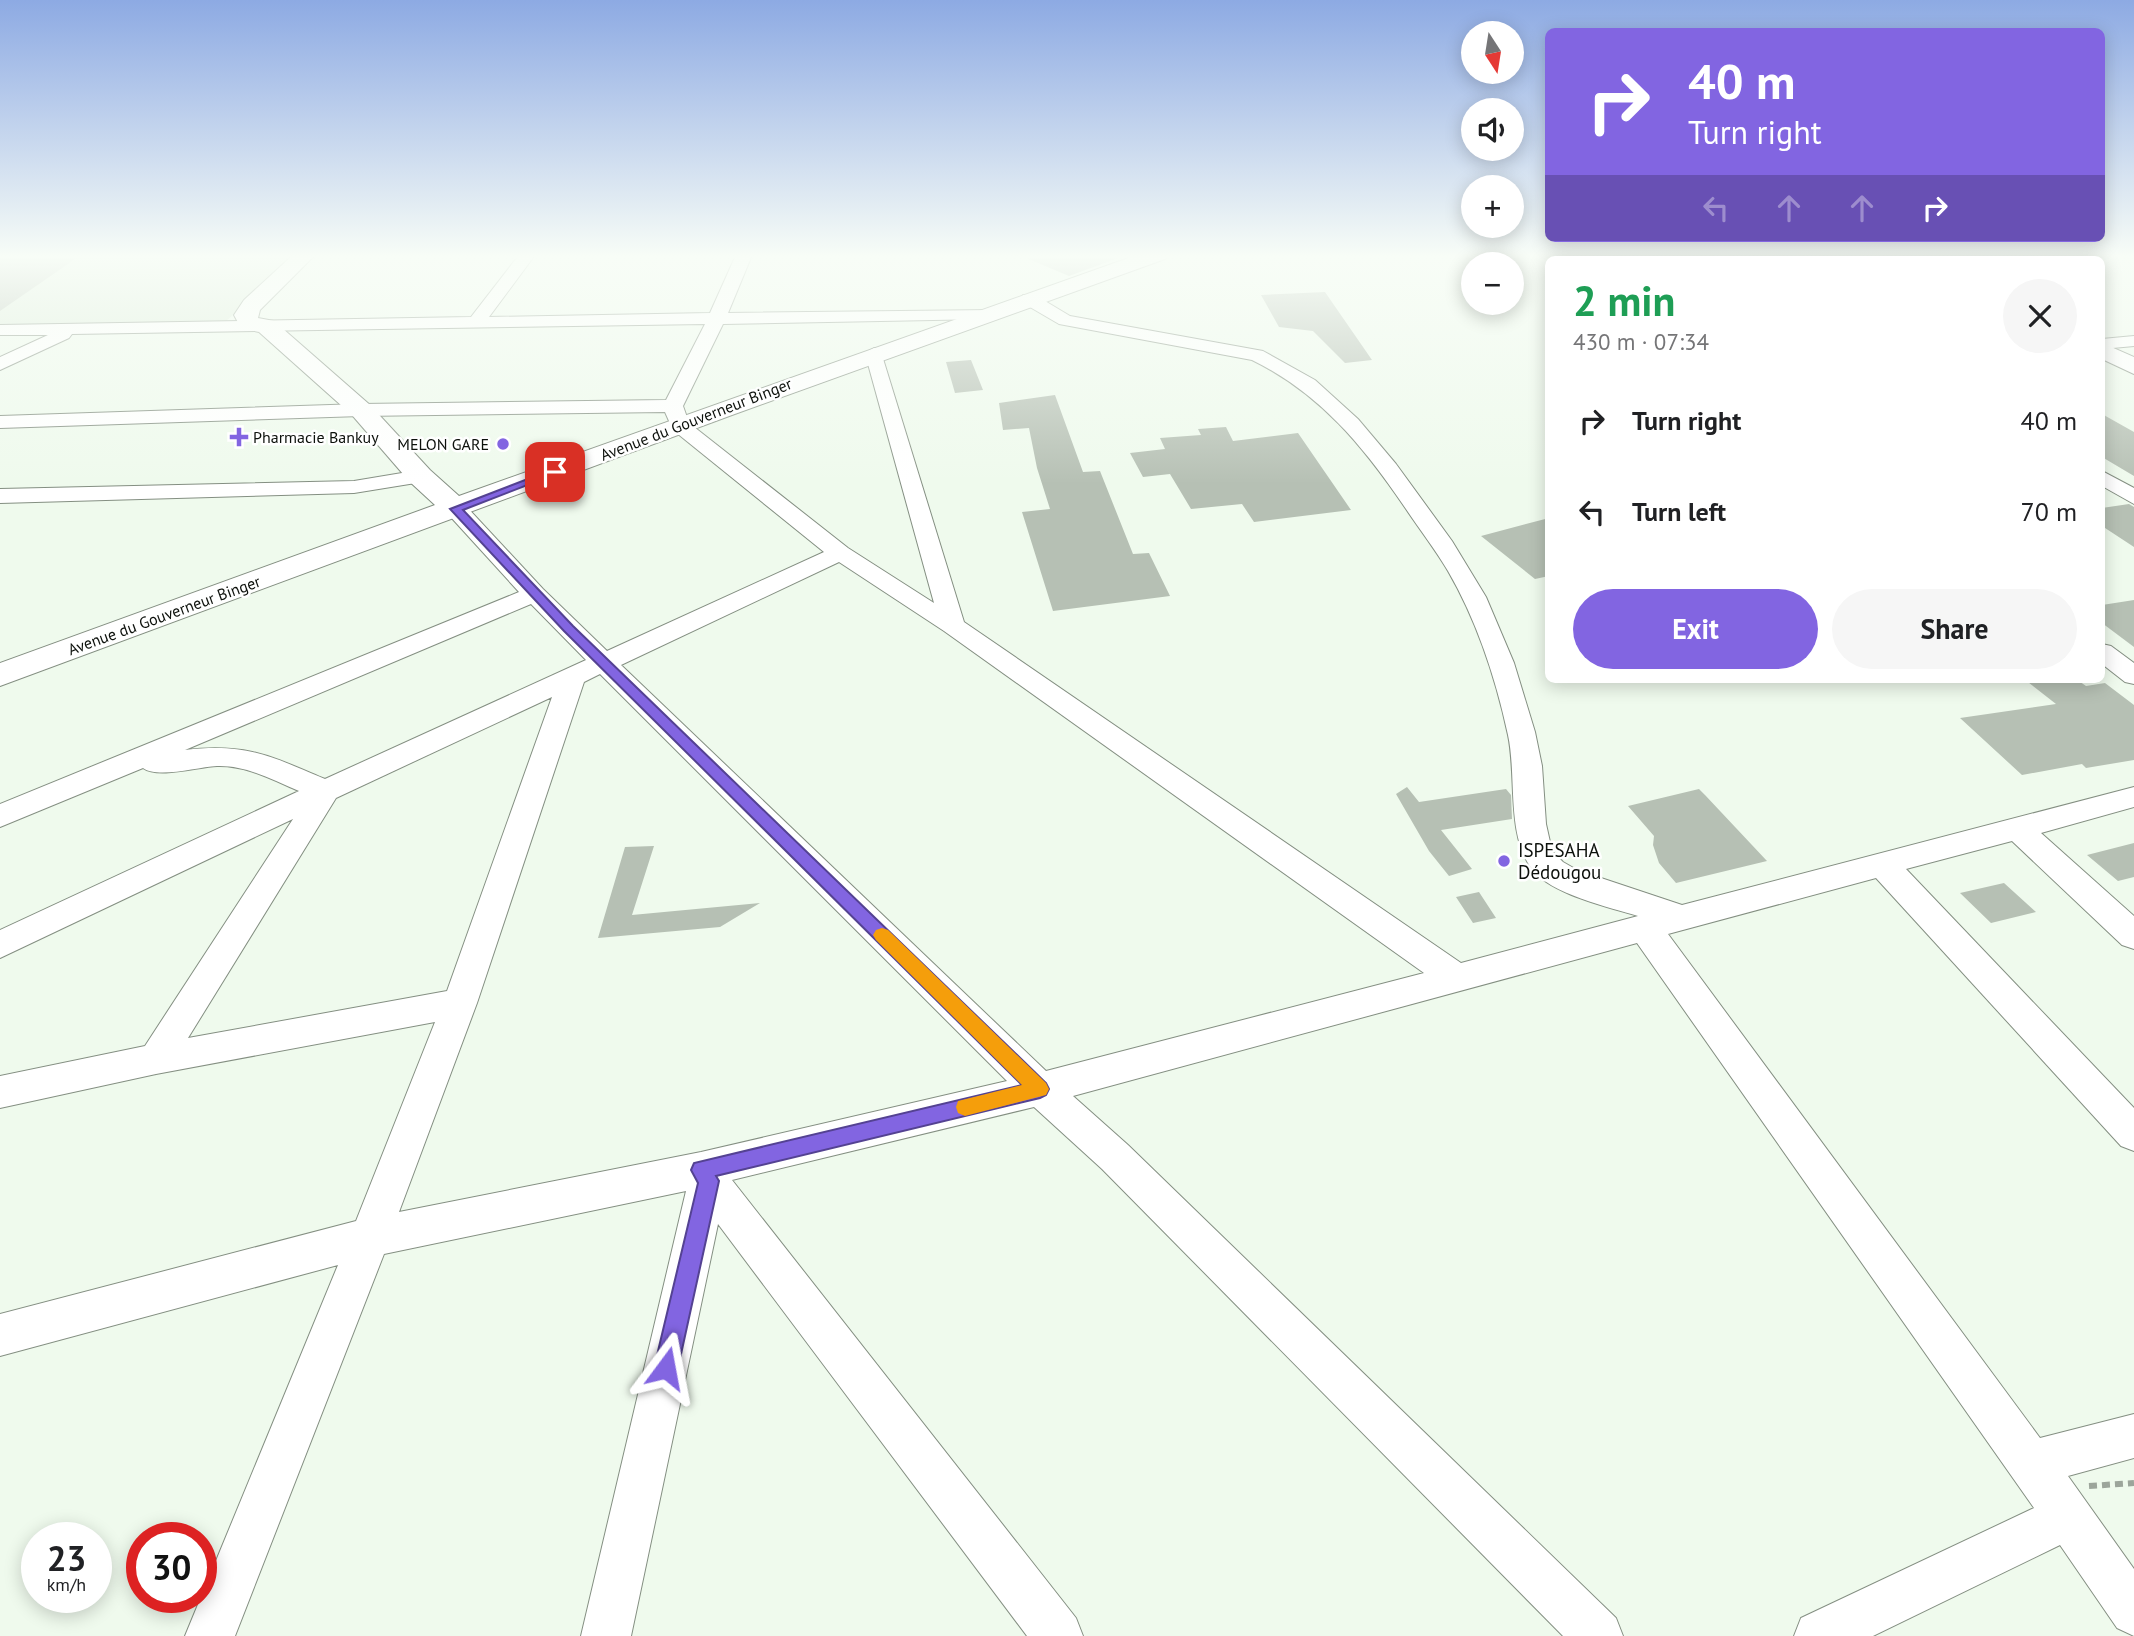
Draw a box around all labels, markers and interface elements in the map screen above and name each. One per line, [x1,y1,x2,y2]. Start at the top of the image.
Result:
north arrow [1461,21,1524,84]
map controls [1461,21,1524,315]
text: 40 m [1688,49,1795,113]
icon: right [1573,56,1664,147]
button: sound [1461,98,1524,161]
text: Turn right [1688,111,1822,153]
button: + [1461,175,1524,238]
icon: left [1697,189,1735,227]
icon: ahead [1770,189,1808,227]
icon: ahead [1843,189,1881,227]
icon: right [1916,189,1954,227]
button: − [1461,252,1524,315]
text: 2 min [1573,273,1675,328]
button: close [2003,279,2077,353]
text: 430 m · 07:34 [1573,327,1709,356]
street label: Avenue du Gouverneur Binger [597,373,795,465]
icon: right [1573,402,1611,440]
text: Turn right [1632,404,1741,437]
text: 40 m [2021,404,2077,437]
place label: Pharmacie Bankuy [253,427,379,447]
marker: Pharmacie Bankuy [231,429,247,445]
place label: MELON GARE [397,434,489,454]
marker: MELON GARE [495,436,511,452]
pin [525,442,585,502]
icon: arrive [536,453,574,491]
icon: left [1573,493,1611,531]
text: Turn left [1632,495,1726,528]
text: 70 m [2021,495,2077,528]
street label: Avenue du Gouverneur Binger [65,571,264,659]
button: Exit [1573,589,1818,669]
button: Share [1832,589,2077,669]
place label: ISPESAHA Dédougou [1518,838,1601,884]
marker: ISPESAHA Dédougou [1496,853,1512,869]
position arrow [629,1331,703,1405]
speed limit sign: 30 [126,1522,217,1613]
text: 23 [47,1535,86,1581]
text: km/h [47,1573,86,1596]

